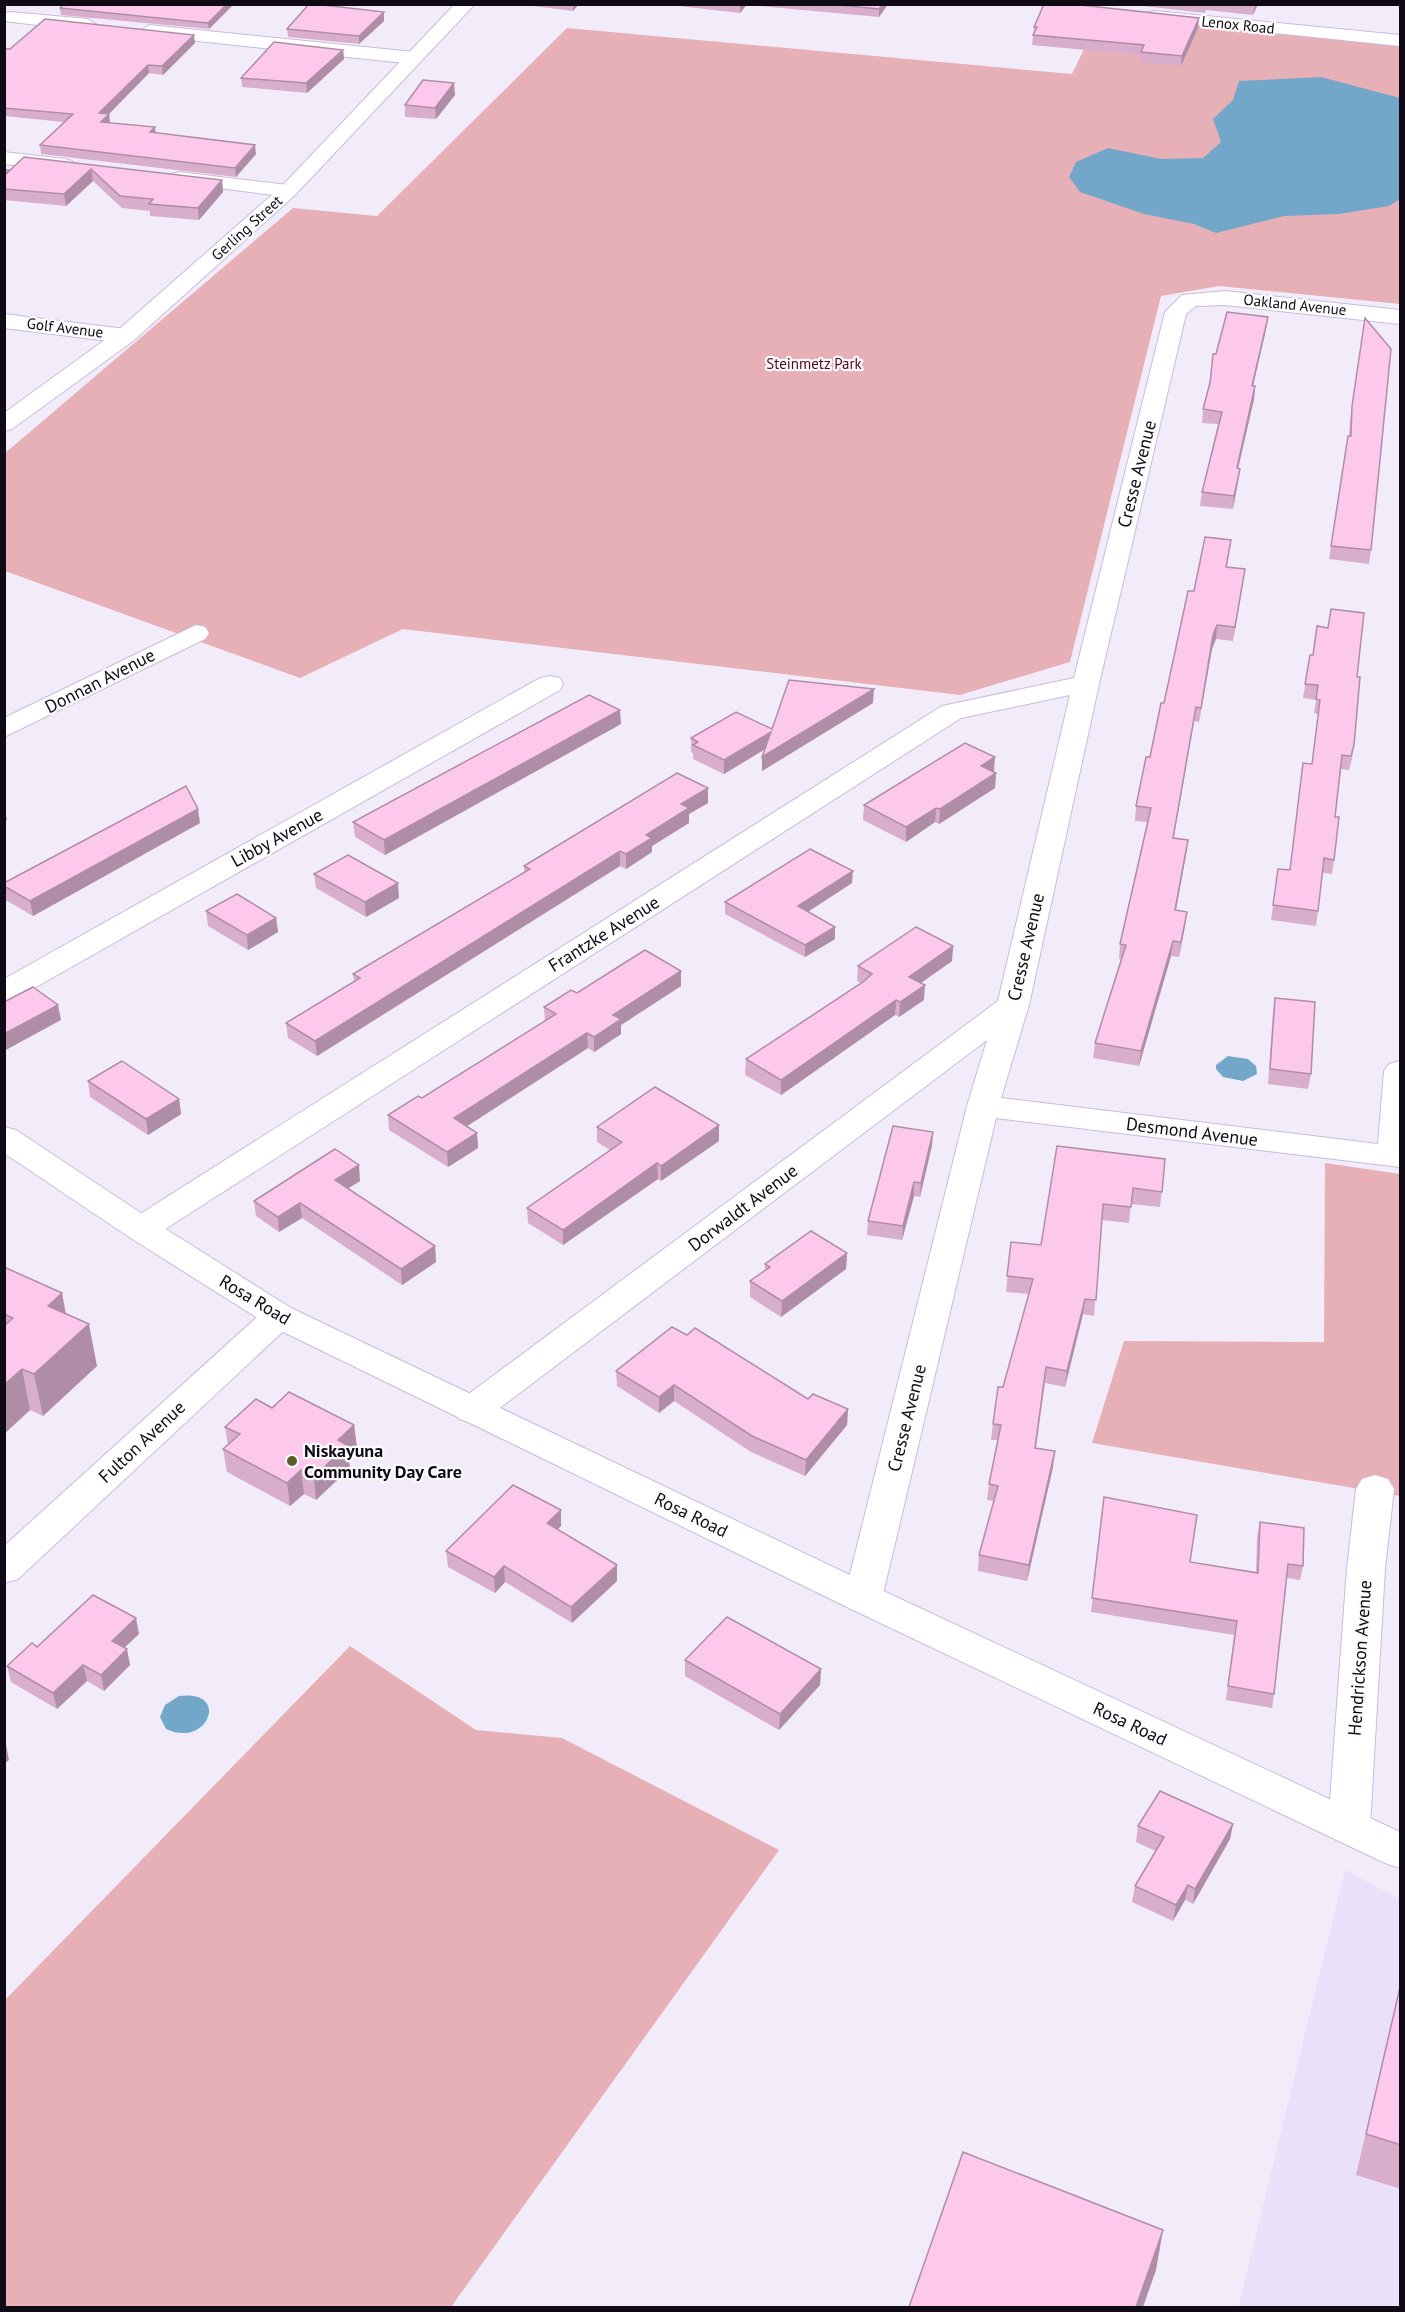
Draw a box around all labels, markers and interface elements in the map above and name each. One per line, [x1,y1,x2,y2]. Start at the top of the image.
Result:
street label: Lenox Road [1201,11,1276,38]
street label: Gerling Street [207,191,286,264]
street label: Oakland Avenue [1243,290,1347,319]
street label: Golf Avenue [26,313,104,342]
park label: Steinmetz Park [766,354,863,373]
street label: Cresse Avenue [1112,418,1161,530]
street label: Donnan Avenue [41,643,159,718]
street label: Libby Avenue [227,803,327,872]
street label: Frantzke Avenue [544,890,663,977]
street label: Cresse Avenue [1002,891,1049,1003]
street label: Desmond Avenue [1125,1112,1259,1151]
street label: Dorwaldt Avenue [683,1159,802,1256]
street label: Rosa Road [216,1269,295,1330]
street label: Cresse Avenue [882,1362,931,1474]
street label: Fulton Avenue [94,1396,190,1488]
place label: Niskayuna Community Day Care [304,1439,462,1483]
marker: Niskayuna Community Day Care [285,1454,299,1468]
street label: Rosa Road [651,1487,732,1542]
street label: Hendrickson Avenue [1343,1579,1376,1737]
street label: Rosa Road [1090,1696,1171,1751]

